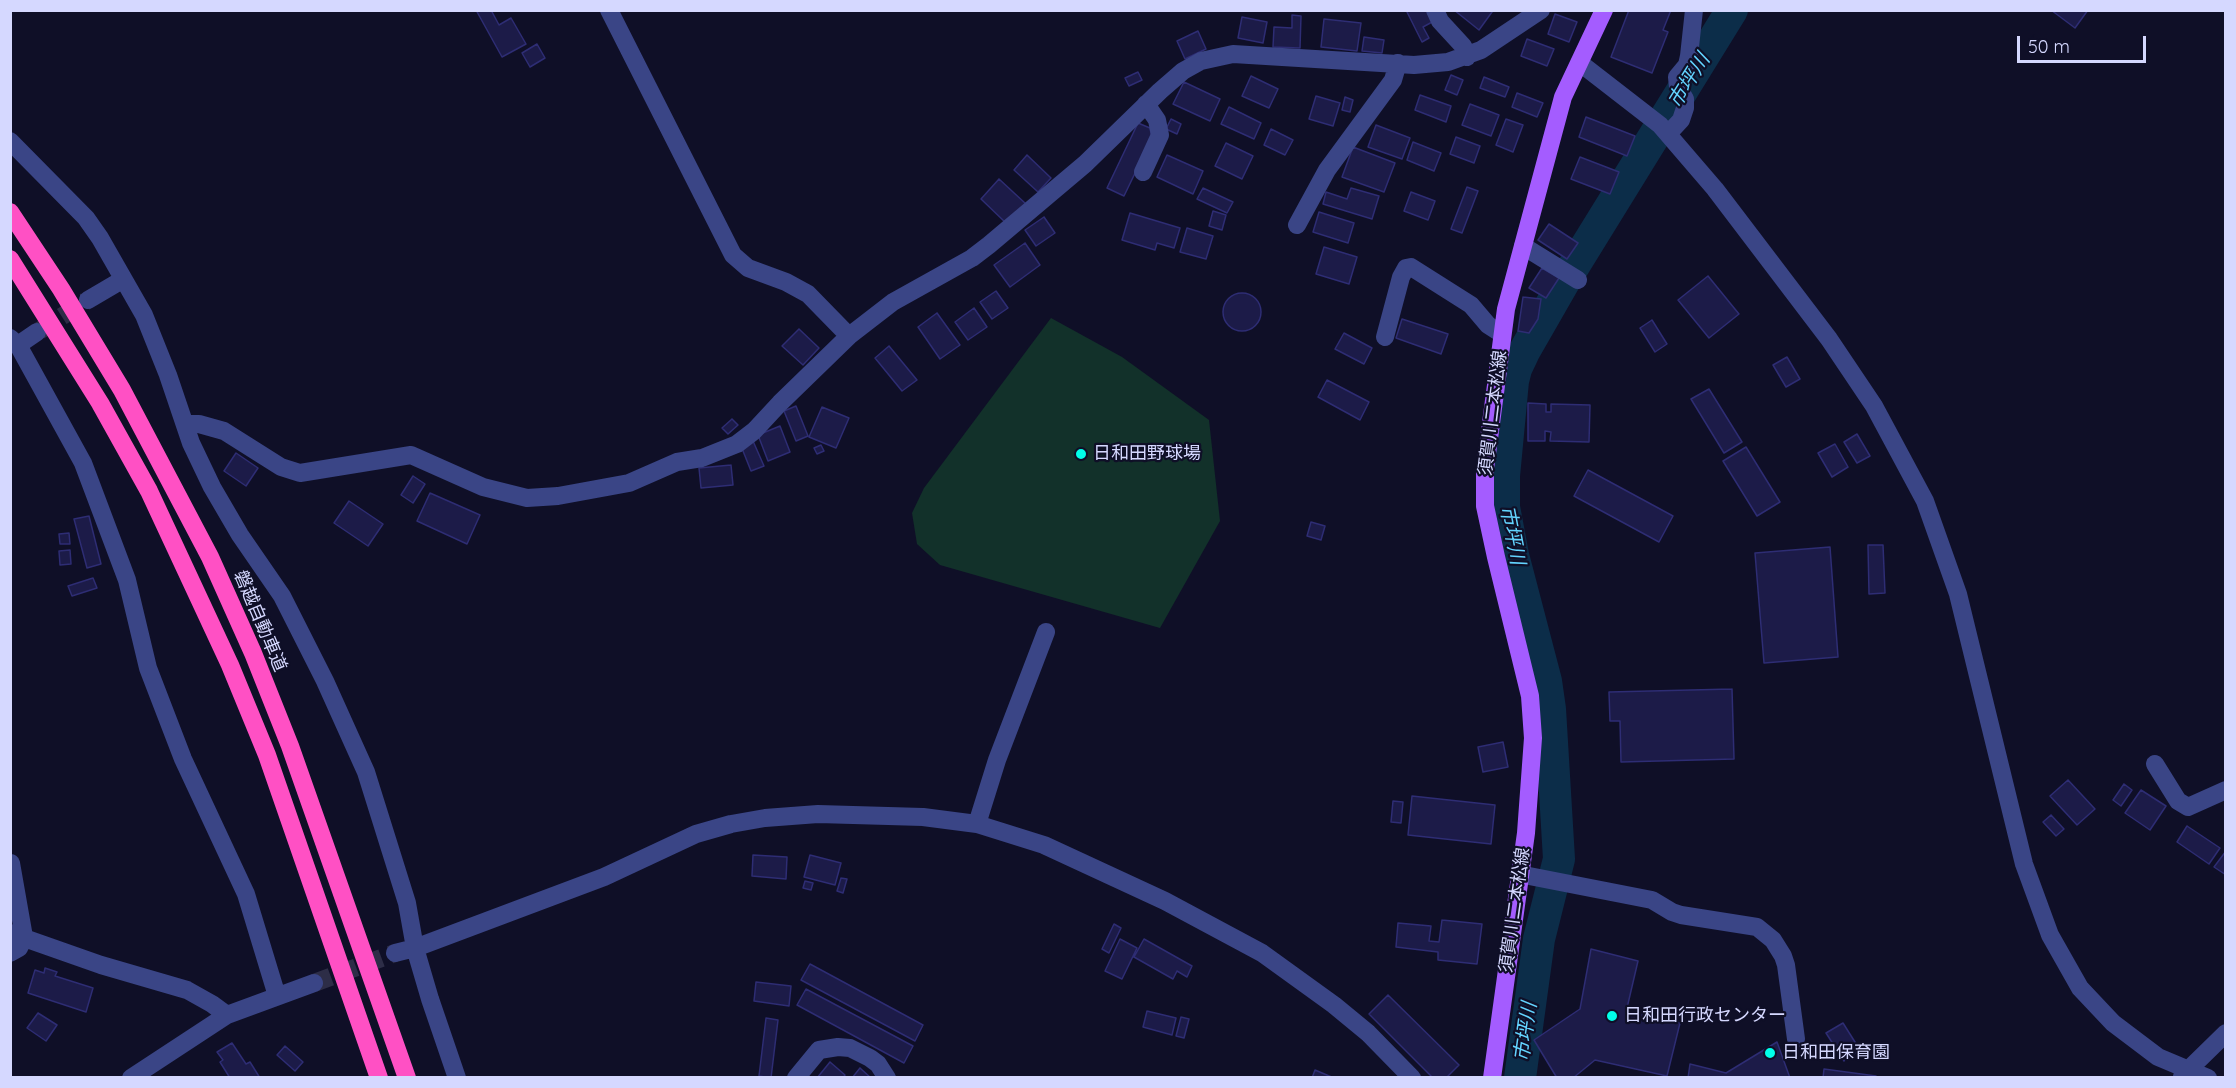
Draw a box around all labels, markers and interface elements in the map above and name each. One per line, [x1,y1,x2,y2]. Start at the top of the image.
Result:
scale bar [2020,24,2149,62]
text: 50 m [2028,35,2070,58]
water label: 市坪川 [1663,49,1715,113]
street label: 須賀川二本松線 [1475,349,1511,477]
place label: 日和田野球場 [1093,443,1201,465]
marker: 日和田野球場 [1074,447,1088,461]
water label: 市坪川 [1494,503,1530,567]
street label: 磐越自動車道 [229,567,291,675]
street label: 須賀川二本松線 [1496,846,1534,974]
water label: 市坪川 [1510,1001,1542,1063]
place label: 日和田行政センター [1624,1005,1786,1027]
marker: 日和田行政センター [1605,1009,1619,1023]
place label: 日和田保育園 [1782,1042,1890,1064]
marker: 日和田保育園 [1763,1046,1777,1060]

